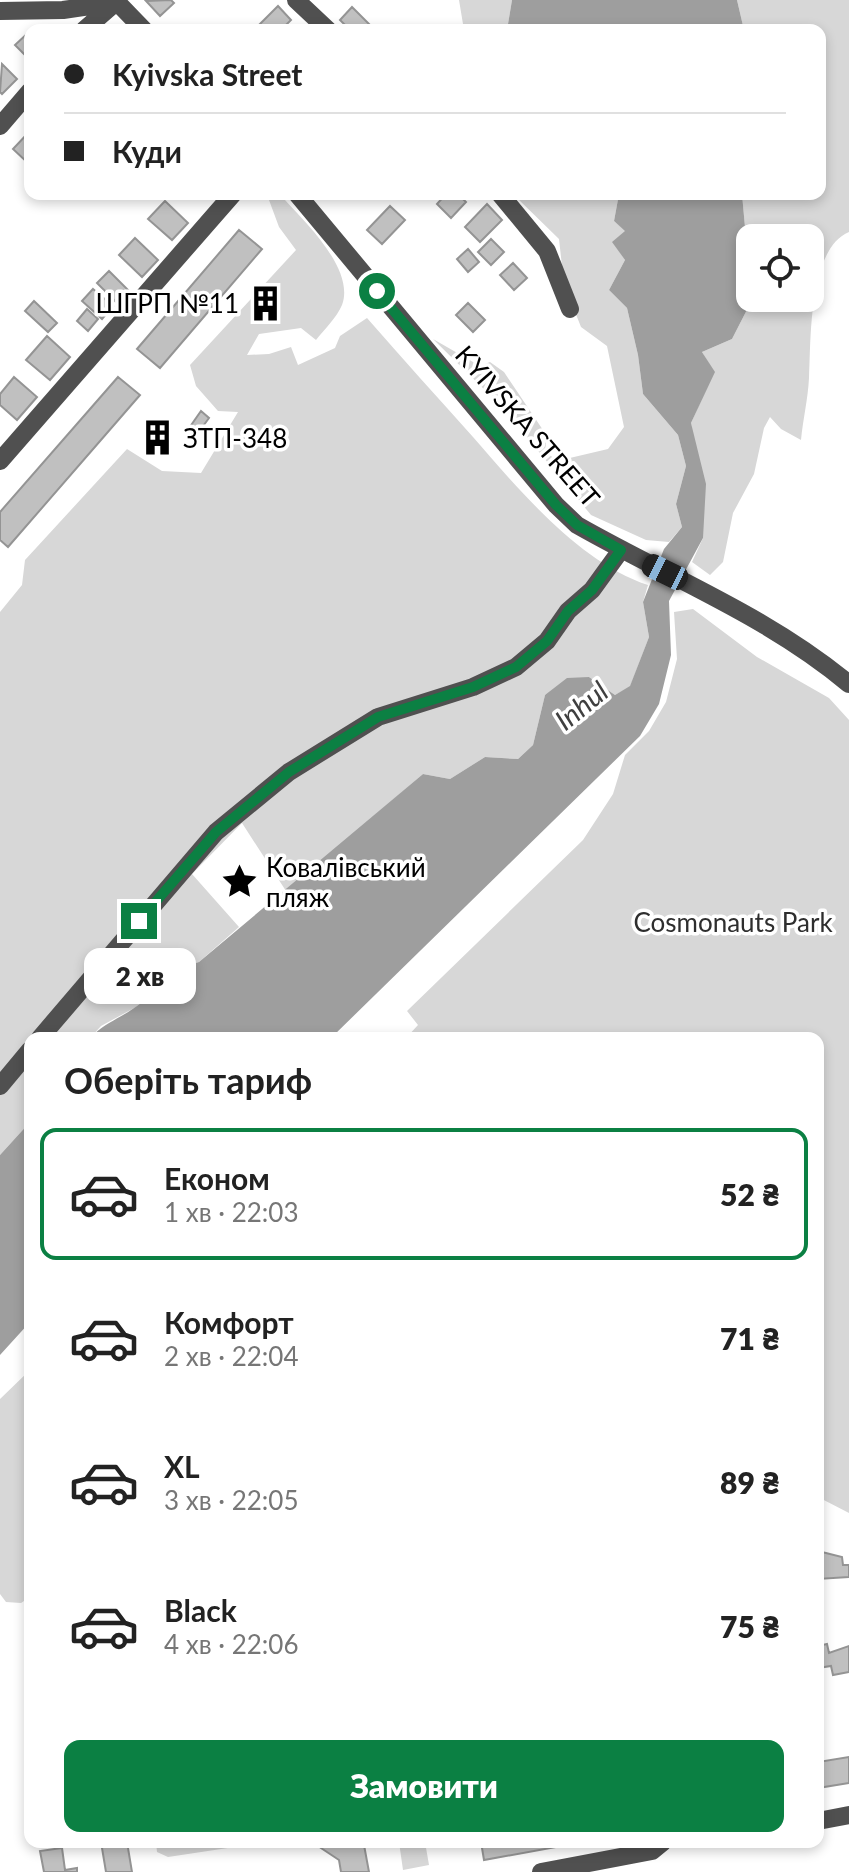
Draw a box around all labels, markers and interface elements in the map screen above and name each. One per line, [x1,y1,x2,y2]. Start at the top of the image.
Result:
text: Kyivska Street [112,56,302,92]
text: Куди [112,133,182,169]
map controls [736,224,824,312]
button: locate [736,224,824,312]
route start [359,273,395,309]
building icon: ШГРП №11 [246,284,284,322]
place label: ШГРП №11 [95,287,239,319]
street label: KYIVSKA STREET [449,339,607,513]
building icon: ЗТП-348 [138,419,176,457]
place label: ЗТП-348 [183,422,287,454]
car [638,551,692,593]
water label: Inhul [548,674,614,736]
place label: Ковалівський пляж [266,851,426,913]
place icon: Ковалівський пляж [221,863,259,901]
route end [121,903,157,939]
park label: Cosmonauts Park [633,906,833,938]
callout: 2 хв [83,949,195,1005]
text: 2 хв [116,960,164,992]
text: Оберіть тариф [64,1058,312,1102]
icon: car [68,1158,140,1230]
text: Економ [164,1160,270,1196]
text: 52 ₴ [720,1176,780,1212]
text: 1 хв · 22:03 [164,1196,299,1228]
icon: car [68,1302,140,1374]
text: Комфорт [164,1304,294,1340]
text: 71 ₴ [720,1320,780,1356]
text: 2 хв · 22:04 [164,1340,299,1372]
icon: car [68,1446,140,1518]
text: XL [164,1448,200,1484]
text: 89 ₴ [720,1464,780,1500]
text: 3 хв · 22:05 [164,1484,299,1516]
icon: car [68,1590,140,1662]
text: Black [164,1592,237,1628]
text: 75 ₴ [720,1608,780,1644]
text: 4 хв · 22:06 [164,1628,299,1660]
button: Замовити [64,1740,784,1832]

